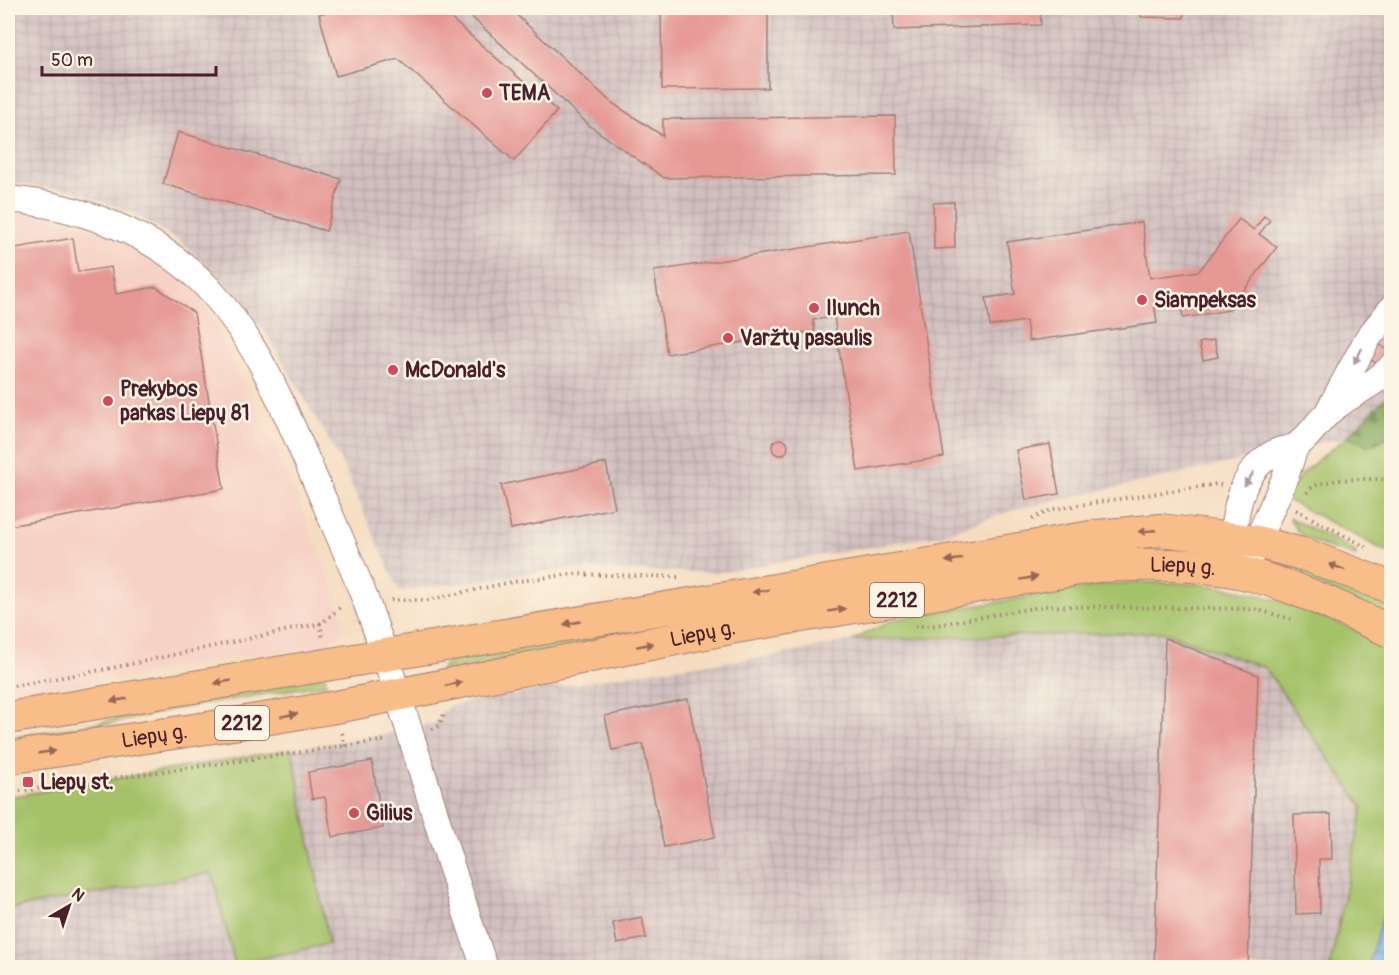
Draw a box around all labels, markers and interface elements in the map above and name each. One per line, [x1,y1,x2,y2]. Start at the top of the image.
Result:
scale bar [42,39,216,77]
text: 50 m [51,49,93,72]
place label: TEMA [498,80,551,107]
marker: TEMA [480,86,494,100]
place label: Siampeksas [1154,287,1257,314]
marker: Siampeksas [1135,293,1149,307]
place label: Ilunch [826,295,880,322]
marker: Ilunch [807,301,821,315]
place label: Varžtų pasaulis [740,325,872,352]
marker: Varžtų pasaulis [721,331,735,345]
one-way arrow [1353,347,1363,364]
place label: McDonald's [405,357,506,384]
marker: McDonald's [386,363,400,377]
place label: Prekybos parkas Liepų 81 [120,376,250,427]
marker: Prekybos parkas Liepų 81 [101,394,115,408]
one-way arrow [1244,471,1255,487]
one-way arrow [1137,526,1156,536]
street label: Liepų g. [1150,552,1218,582]
one-way arrow [944,555,963,564]
one-way arrow [1328,561,1346,571]
one-way arrow [1020,573,1039,582]
road number: 2212 [870,583,924,617]
one-way arrow [752,586,771,595]
one-way arrow [828,606,847,615]
street label: Liepų g. [668,614,738,654]
one-way arrow [563,618,582,627]
one-way arrow [636,640,655,649]
one-way arrow [213,678,232,687]
one-way arrow [445,678,463,688]
one-way arrow [109,695,128,704]
road number: 2212 [215,706,269,740]
one-way arrow [280,710,299,719]
street label: Liepų g. [120,718,189,755]
one-way arrow [37,747,56,756]
place label: Liepų st. [40,769,114,796]
marker: Liepų st. [21,775,35,789]
place label: Gilius [366,800,413,827]
marker: Gilius [347,806,361,820]
north arrow [39,876,99,936]
text: N [67,884,88,906]

